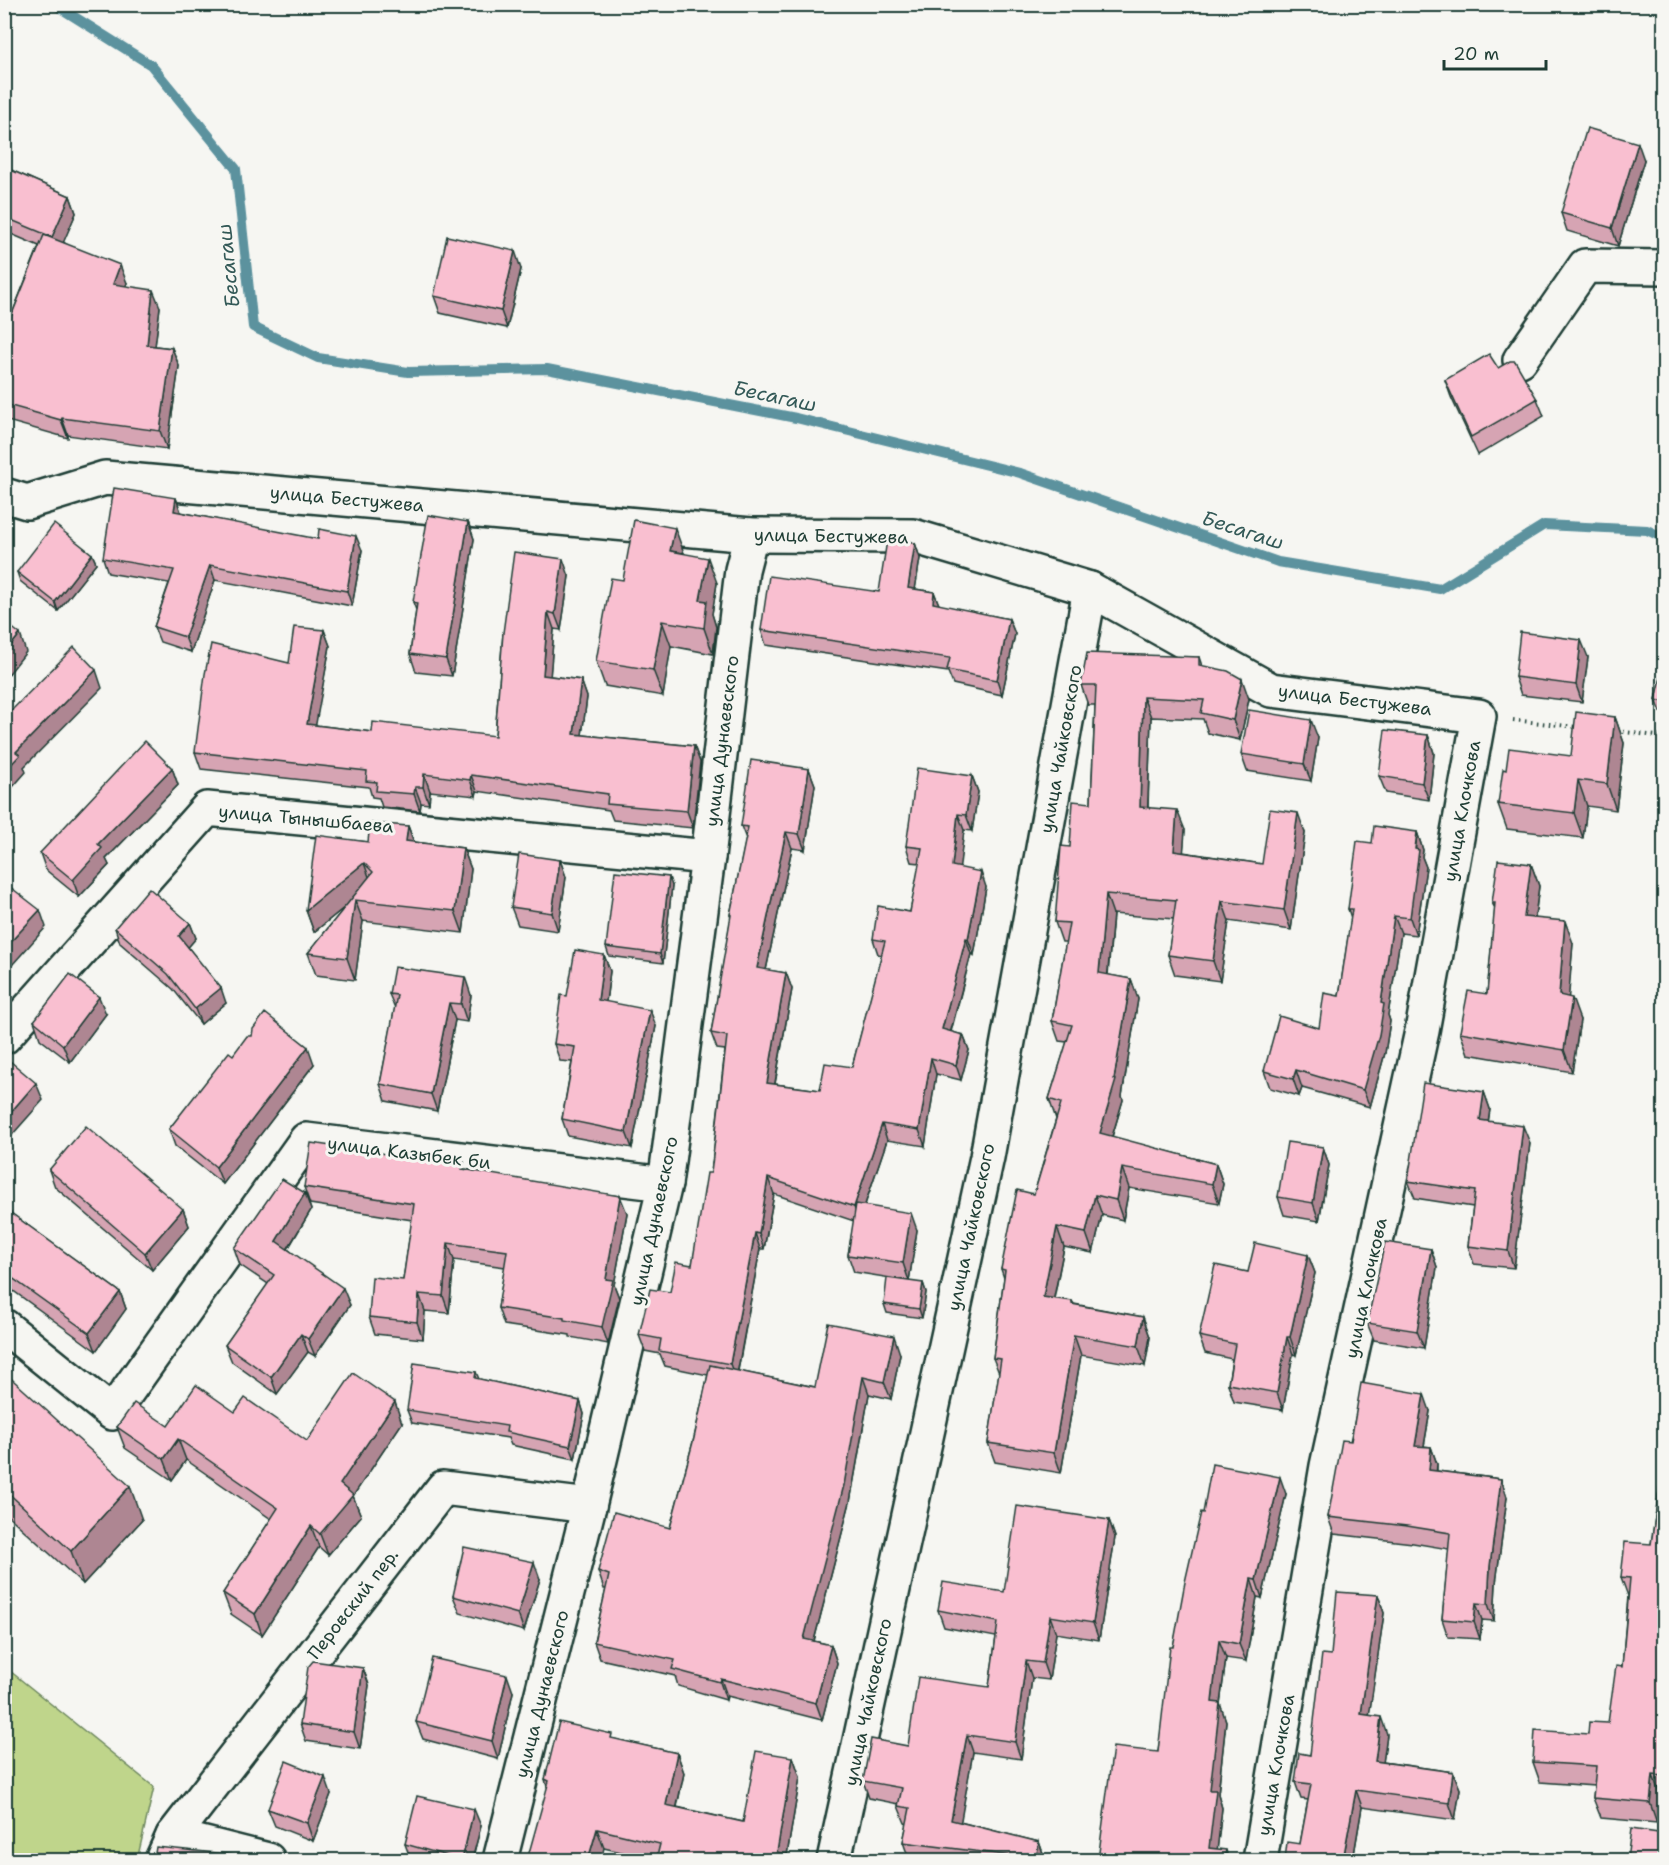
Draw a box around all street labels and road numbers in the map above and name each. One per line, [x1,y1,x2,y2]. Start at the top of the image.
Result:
street label: улица Бестужева [269,480,425,518]
street label: улица Бестужева [754,523,908,549]
street label: улица Дунаевского [700,654,744,828]
street label: улица Чайковского [1034,663,1088,835]
street label: улица Бестужева [1277,679,1433,721]
street label: улица Клочкова [1438,738,1486,884]
street label: улица Тынышбаева [218,799,394,839]
street label: улица Казыбек би [326,1131,492,1175]
street label: улица Дунаевского [624,1134,684,1308]
street label: улица Чайковского [942,1141,1000,1313]
street label: улица Клочкова [1339,1215,1393,1361]
street label: Перовский пер. [302,1543,404,1665]
street label: улица Дунаевского [510,1607,574,1781]
street label: улица Чайковского [839,1616,897,1788]
street label: улица Клочкова [1252,1692,1300,1838]

